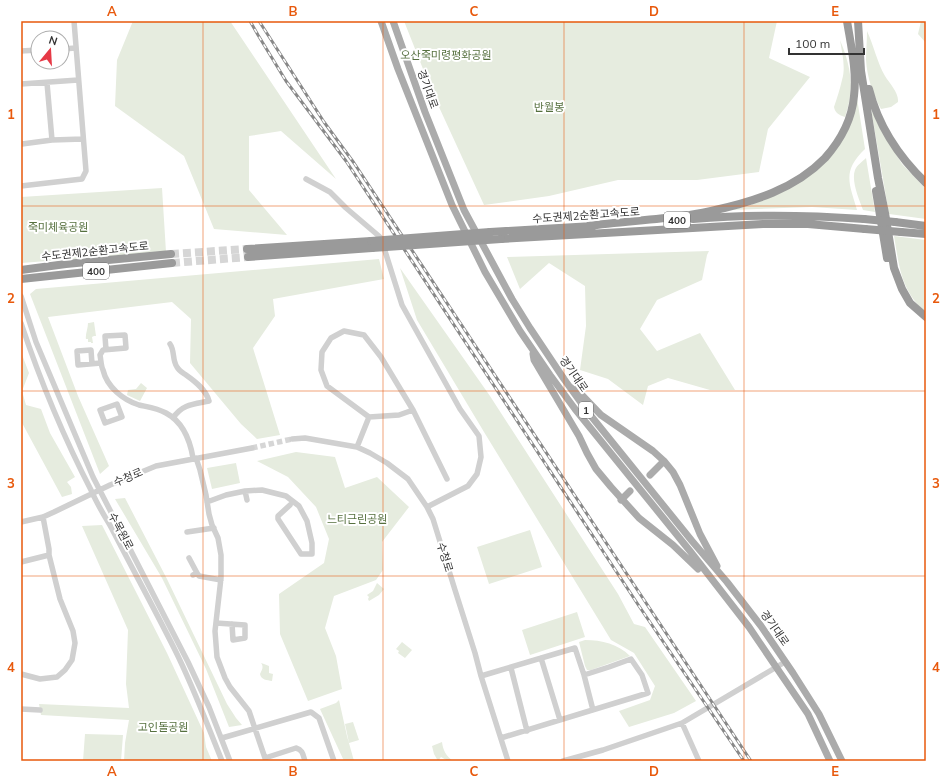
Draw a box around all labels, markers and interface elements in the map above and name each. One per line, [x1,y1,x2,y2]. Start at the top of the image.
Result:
text: A [107,3,117,19]
text: B [289,3,298,19]
text: C [470,3,479,19]
text: D [649,3,659,19]
text: E [831,3,839,19]
north arrow [30,30,70,70]
scale bar [789,30,864,56]
text: N [47,33,59,48]
text: 100 m [795,36,830,51]
park label: 오산죽미령평화공원 [400,48,492,62]
street label: 경기대로 [414,68,442,110]
park label: 반월봉 [534,100,564,114]
text: 1 [7,106,15,122]
text: 1 [932,106,940,122]
street label: 수도권제2순환고속도로 [532,204,640,226]
road number: 400 [664,212,690,228]
park label: 죽미체육공원 [28,220,88,234]
street label: 수도권제2순환고속도로 [41,238,149,264]
road number: 400 [83,263,109,279]
text: 2 [7,290,15,306]
text: 2 [932,290,940,306]
street label: 경기대로 [557,353,591,395]
road number: 1 [579,402,593,418]
street label: 수청로 [111,465,145,489]
text: 3 [7,475,15,491]
text: 3 [932,475,940,491]
street label: 수목원로 [105,510,137,552]
park label: 느티근린공원 [327,512,387,526]
street label: 수청로 [434,540,456,574]
street label: 경기대로 [758,607,792,649]
text: 4 [7,659,15,675]
text: 4 [932,659,940,675]
park label: 고인돌공원 [138,720,188,734]
text: A [107,763,117,779]
text: B [289,763,298,779]
text: C [470,763,479,779]
text: D [649,763,659,779]
text: E [831,763,839,779]

